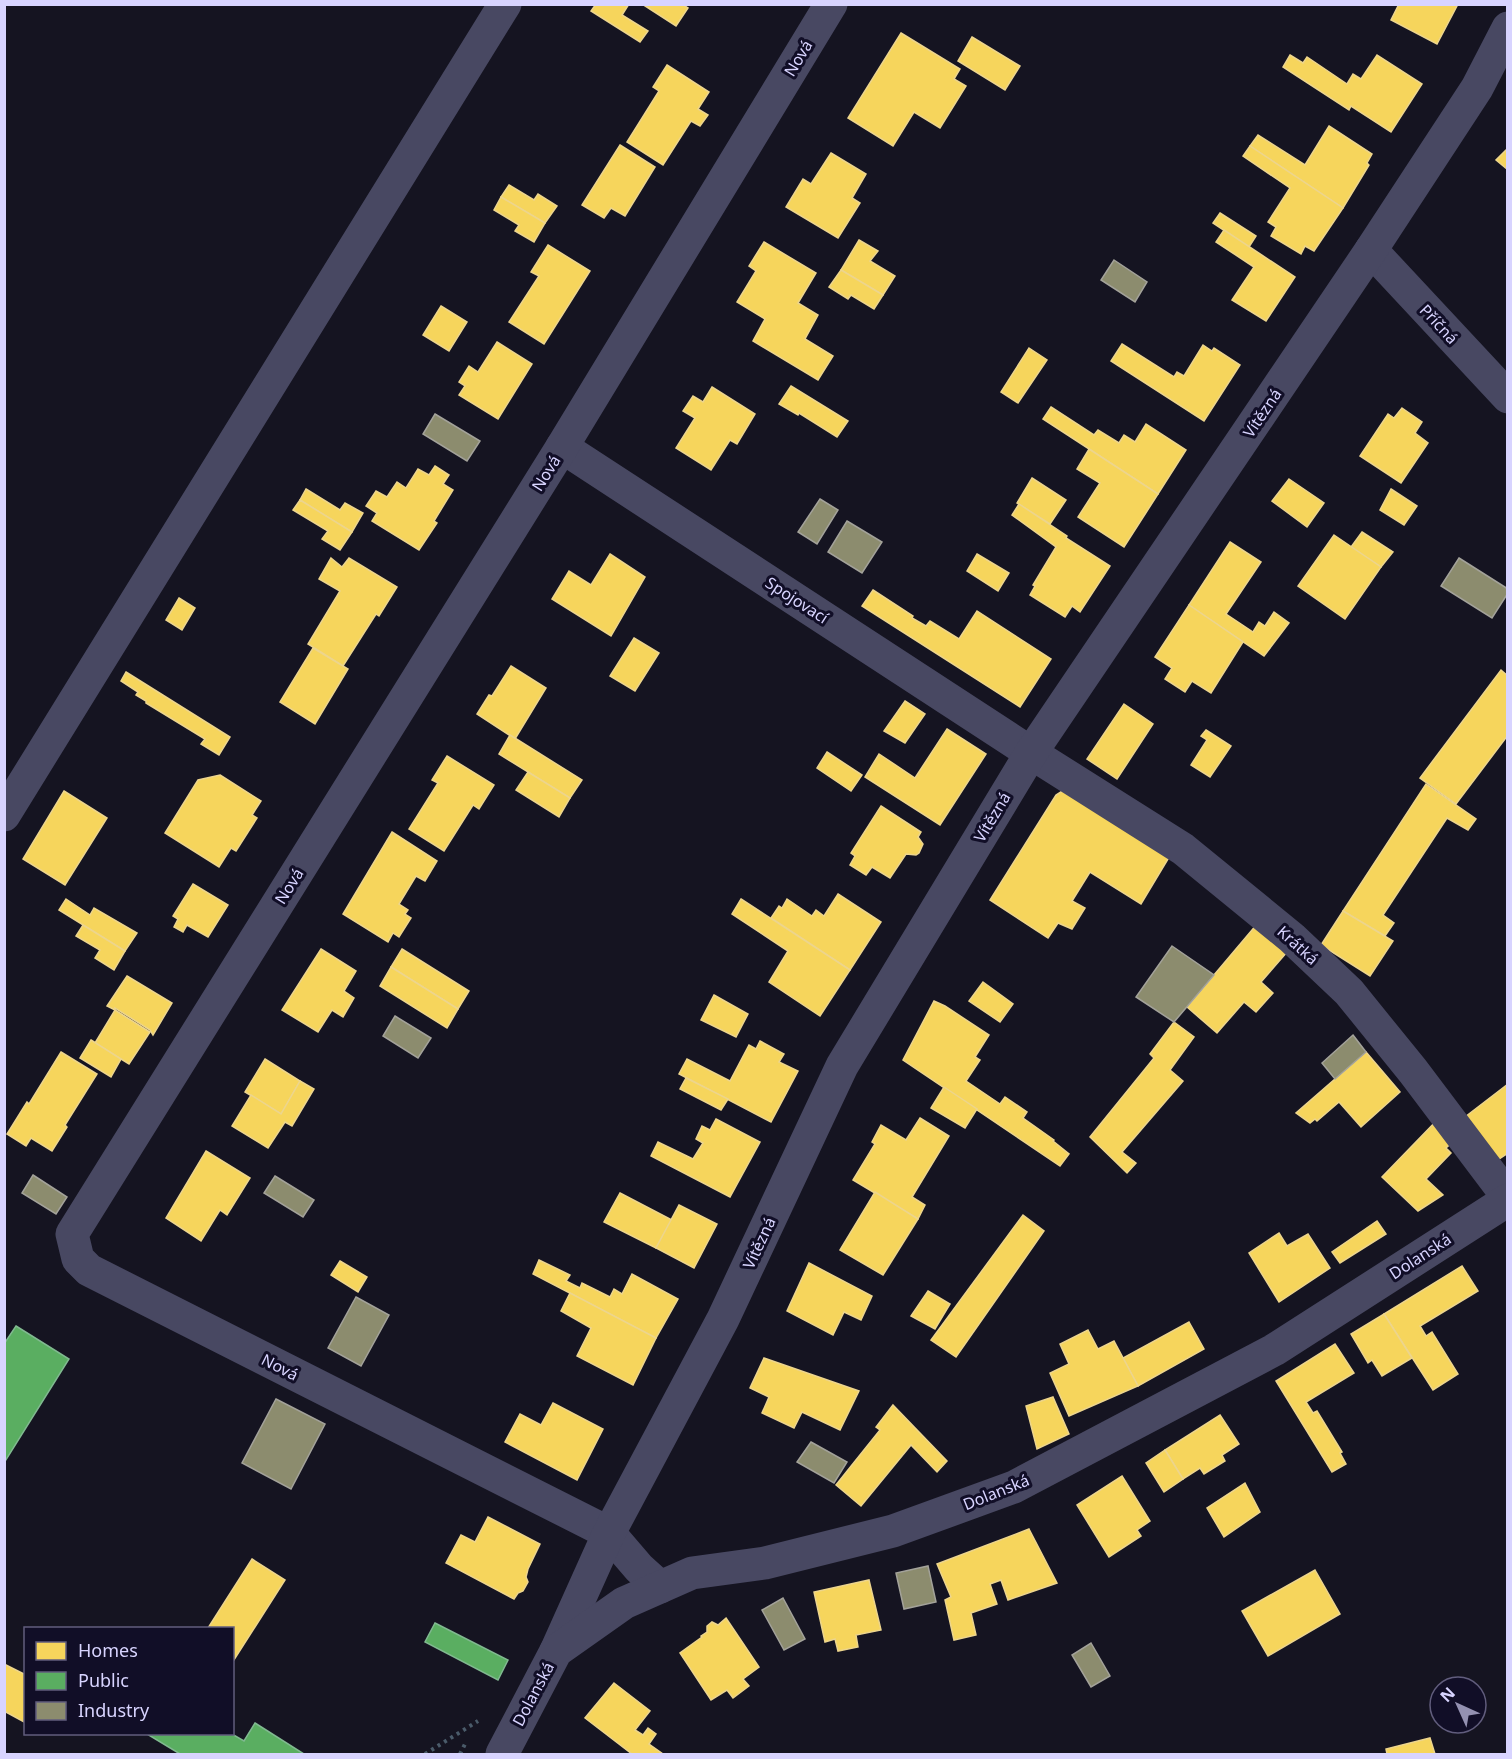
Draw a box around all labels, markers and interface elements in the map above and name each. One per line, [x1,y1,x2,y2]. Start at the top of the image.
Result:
street label: Nová [779,36,817,80]
street label: Příčná [1415,299,1463,349]
street label: Vítězná [1238,384,1286,442]
street label: Nová [526,451,566,495]
street label: Spojovací [761,572,833,629]
street label: Vítězná [968,788,1016,846]
street label: Nová [269,864,309,908]
street label: Krátká [1273,921,1323,969]
street label: Vítězná [737,1214,781,1272]
street label: Dolanská [1385,1228,1455,1284]
street label: Nová [258,1348,302,1386]
street label: Dolanská [960,1469,1032,1515]
legend [24,1627,234,1735]
text: Homes [78,1638,138,1662]
street label: Dolanská [507,1658,559,1730]
text: Public [78,1668,129,1692]
north arrow [1428,1675,1488,1735]
text: N [1435,1682,1460,1707]
text: Industry [78,1698,150,1722]

